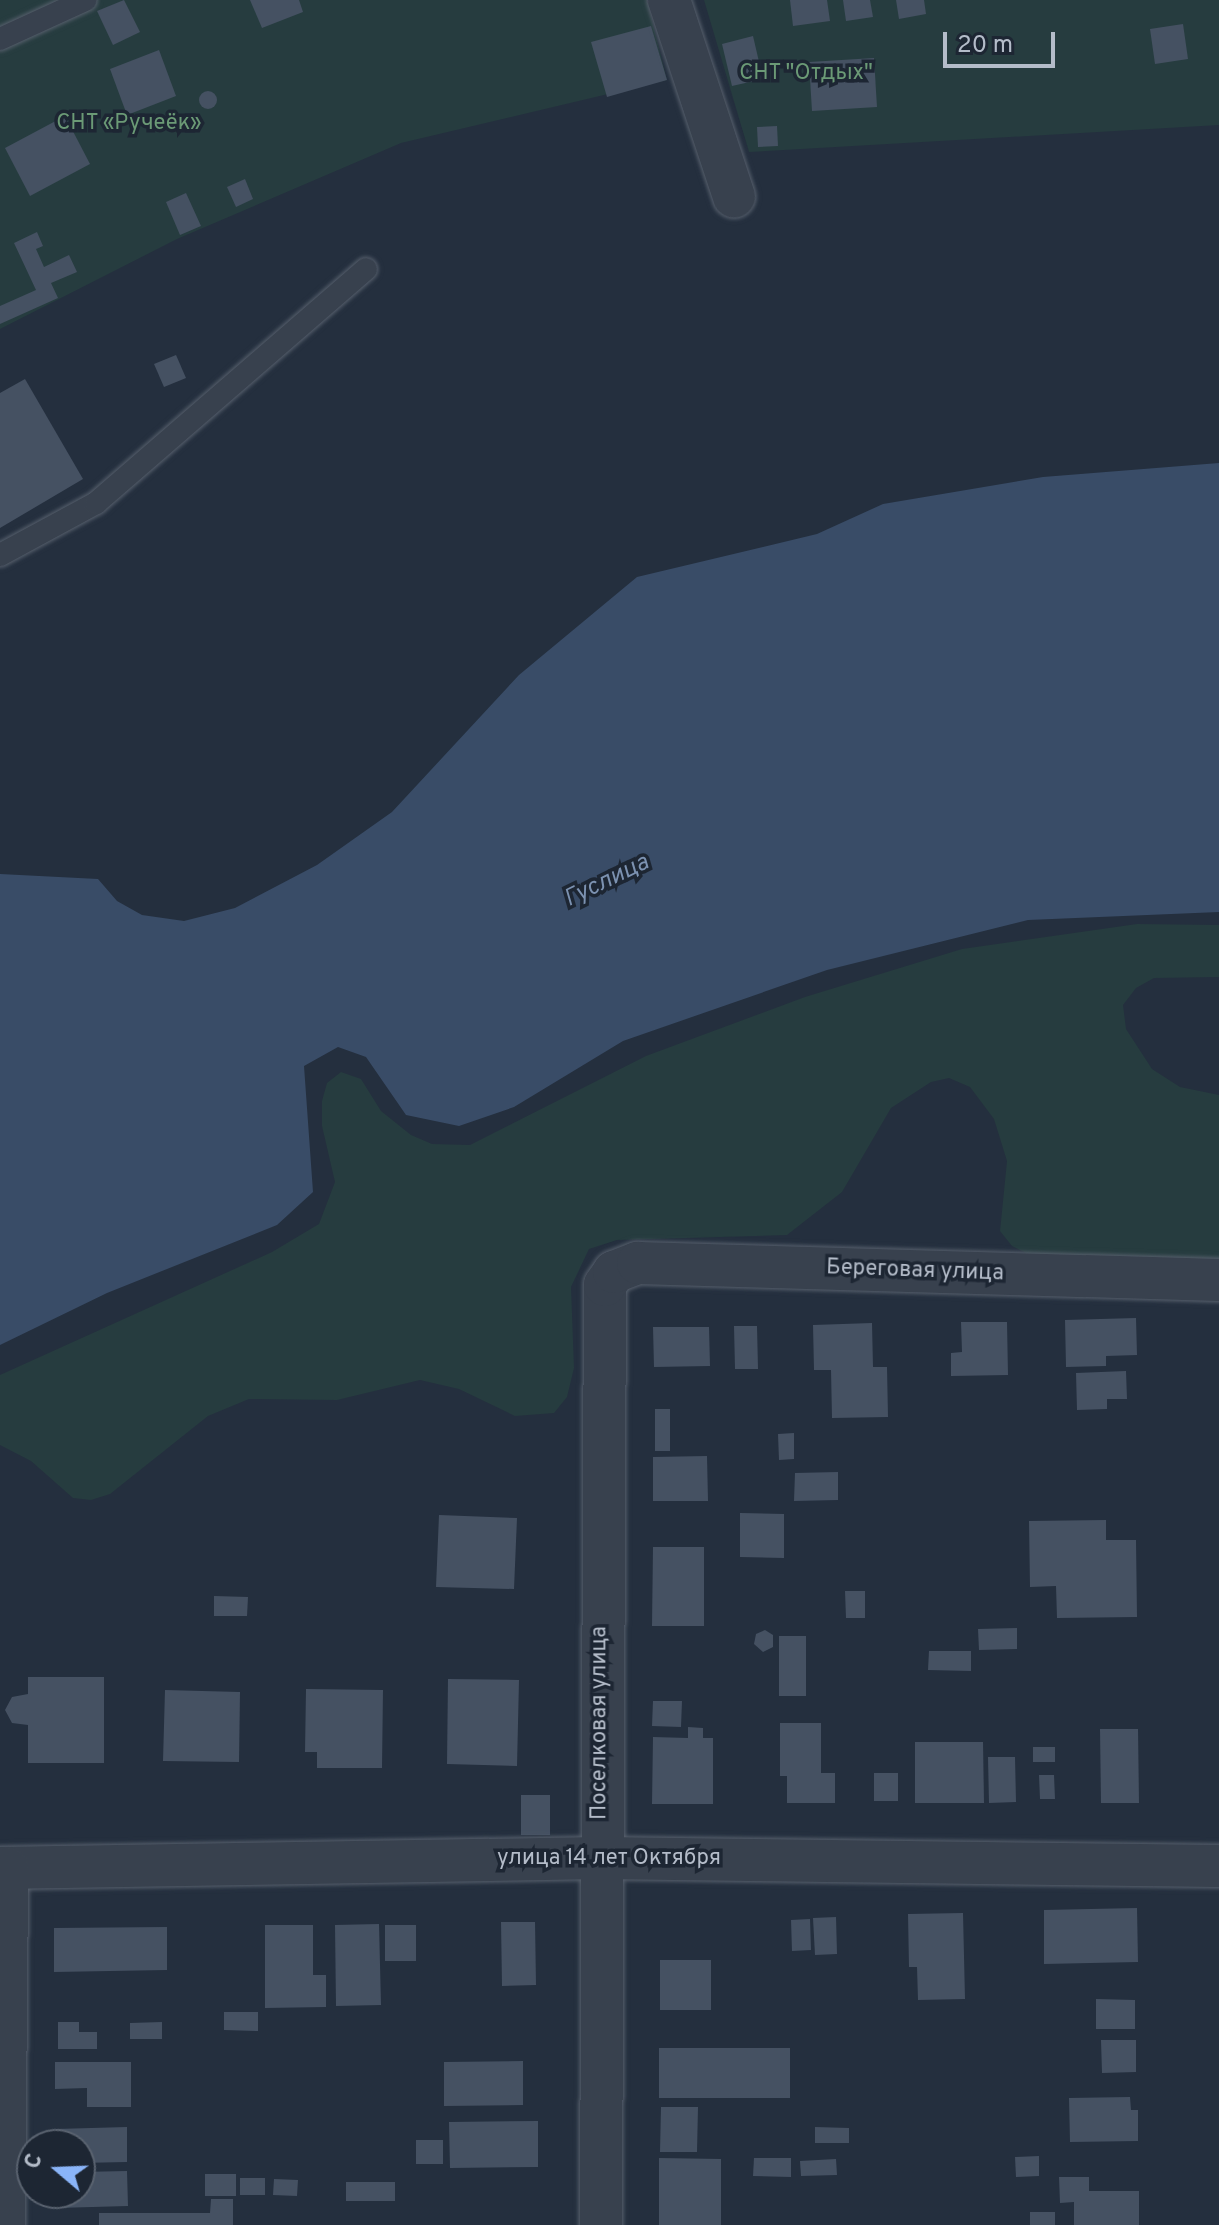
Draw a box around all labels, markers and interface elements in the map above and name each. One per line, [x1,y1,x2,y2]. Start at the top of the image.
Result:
scale bar [947,16,1059,66]
text: 20 m [957,31,1013,61]
park label: СНТ "Отдых" [739,61,873,87]
park label: СНТ «Ручеёк» [56,111,202,137]
water label: Гуслица [560,849,654,915]
street label: Береговая улица [826,1255,1004,1287]
street label: Поселковая улица [587,1626,613,1820]
street label: улица 14 лет Октября [497,1846,721,1872]
north arrow [16,2129,96,2209]
text: С [20,2151,50,2173]

